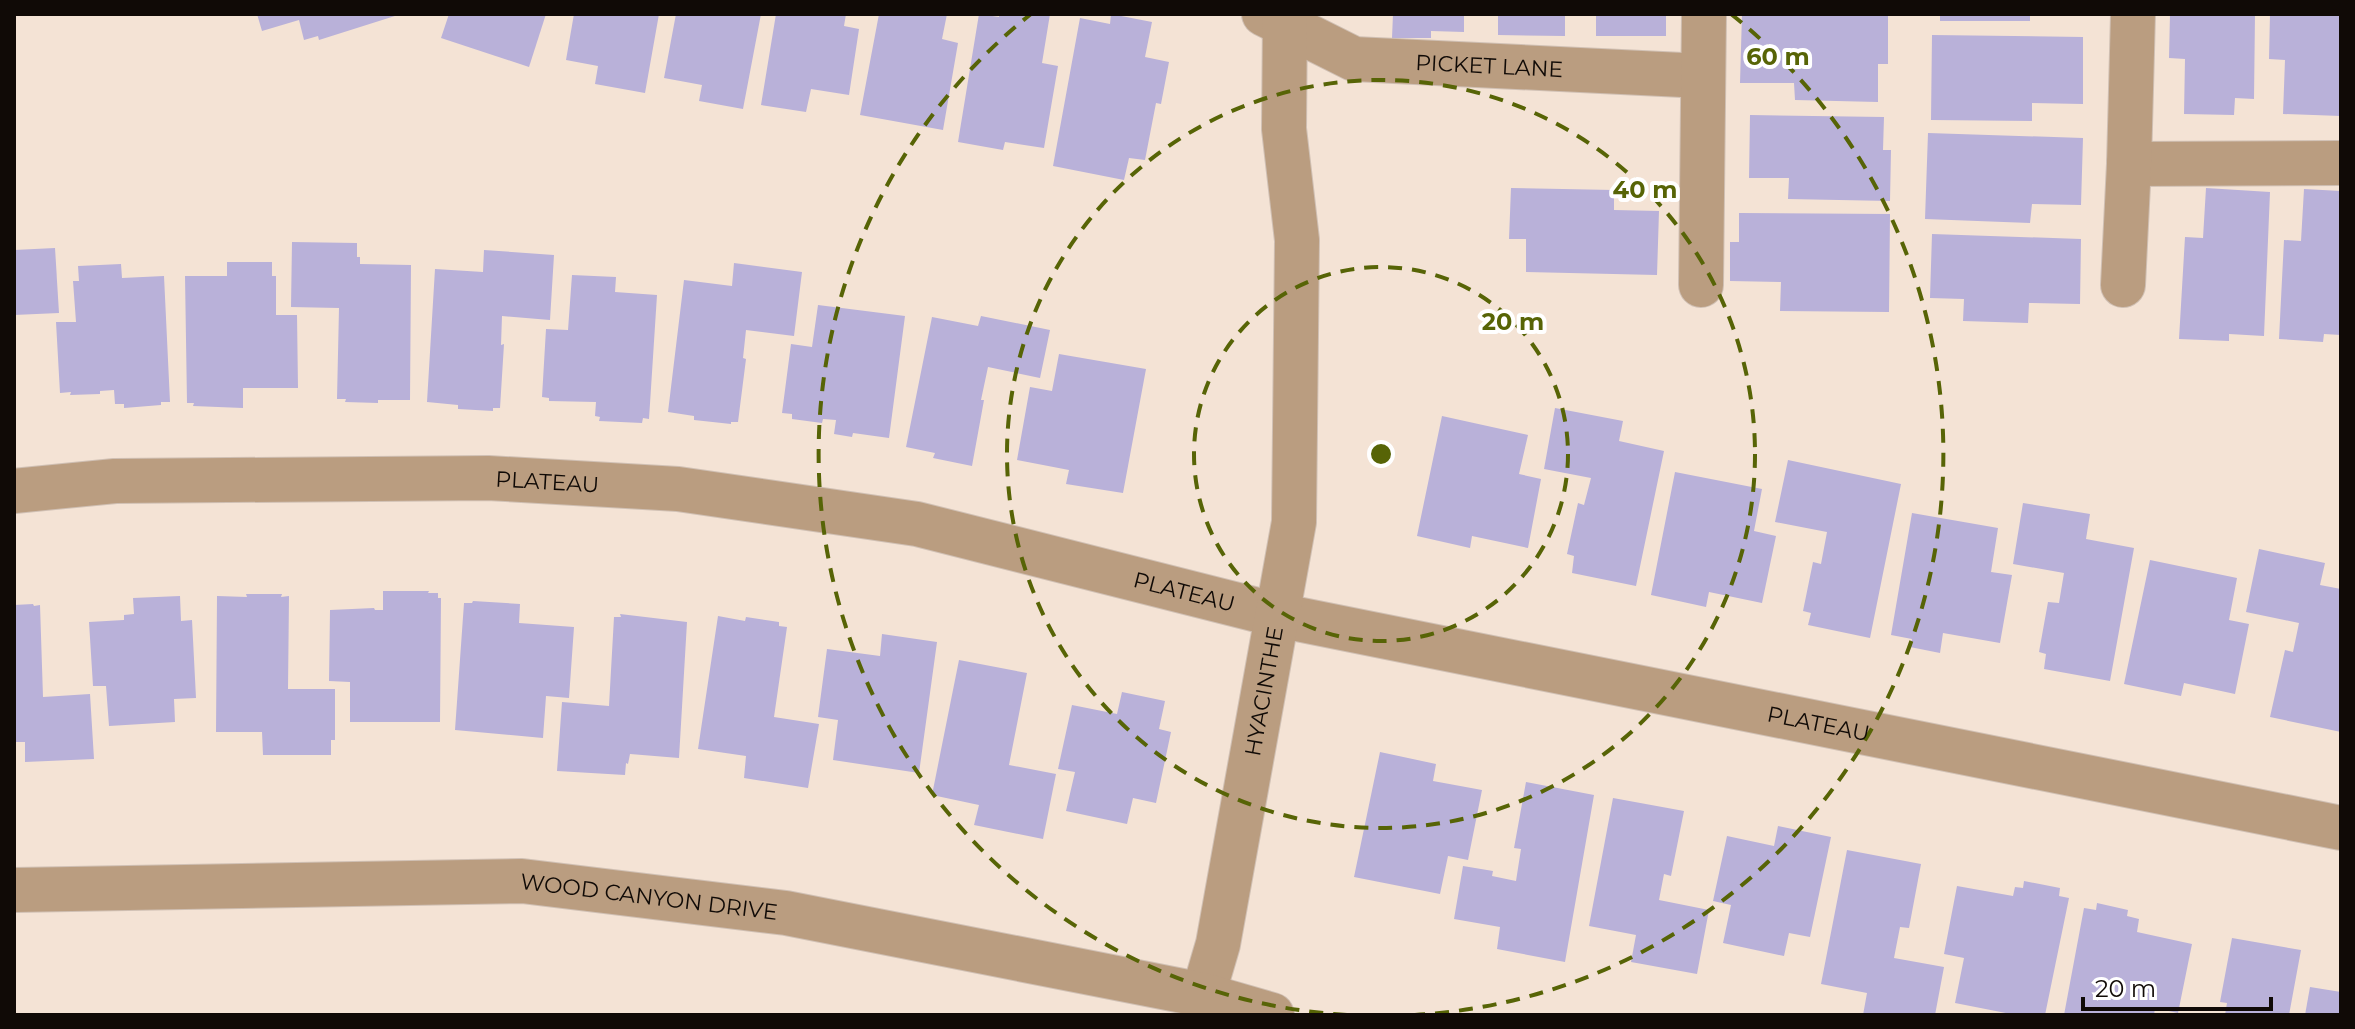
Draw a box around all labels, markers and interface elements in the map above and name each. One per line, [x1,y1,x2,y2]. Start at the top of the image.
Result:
text: 60 m [1746,42,1810,71]
street label: PICKET LANE [1415,49,1564,83]
text: 40 m [1613,175,1677,204]
text: 20 m [1482,307,1544,336]
centre of rings [1367,440,1395,468]
street label: PLATEAU [495,465,600,498]
street label: PLATEAU [1130,566,1238,618]
street label: HYACINTHE [1239,624,1289,758]
street label: PLATEAU [1765,700,1872,747]
street label: WOOD CANYON DRIVE [519,868,779,926]
scale bar [2083,961,2271,1011]
text: 20 m [2095,974,2156,1003]

